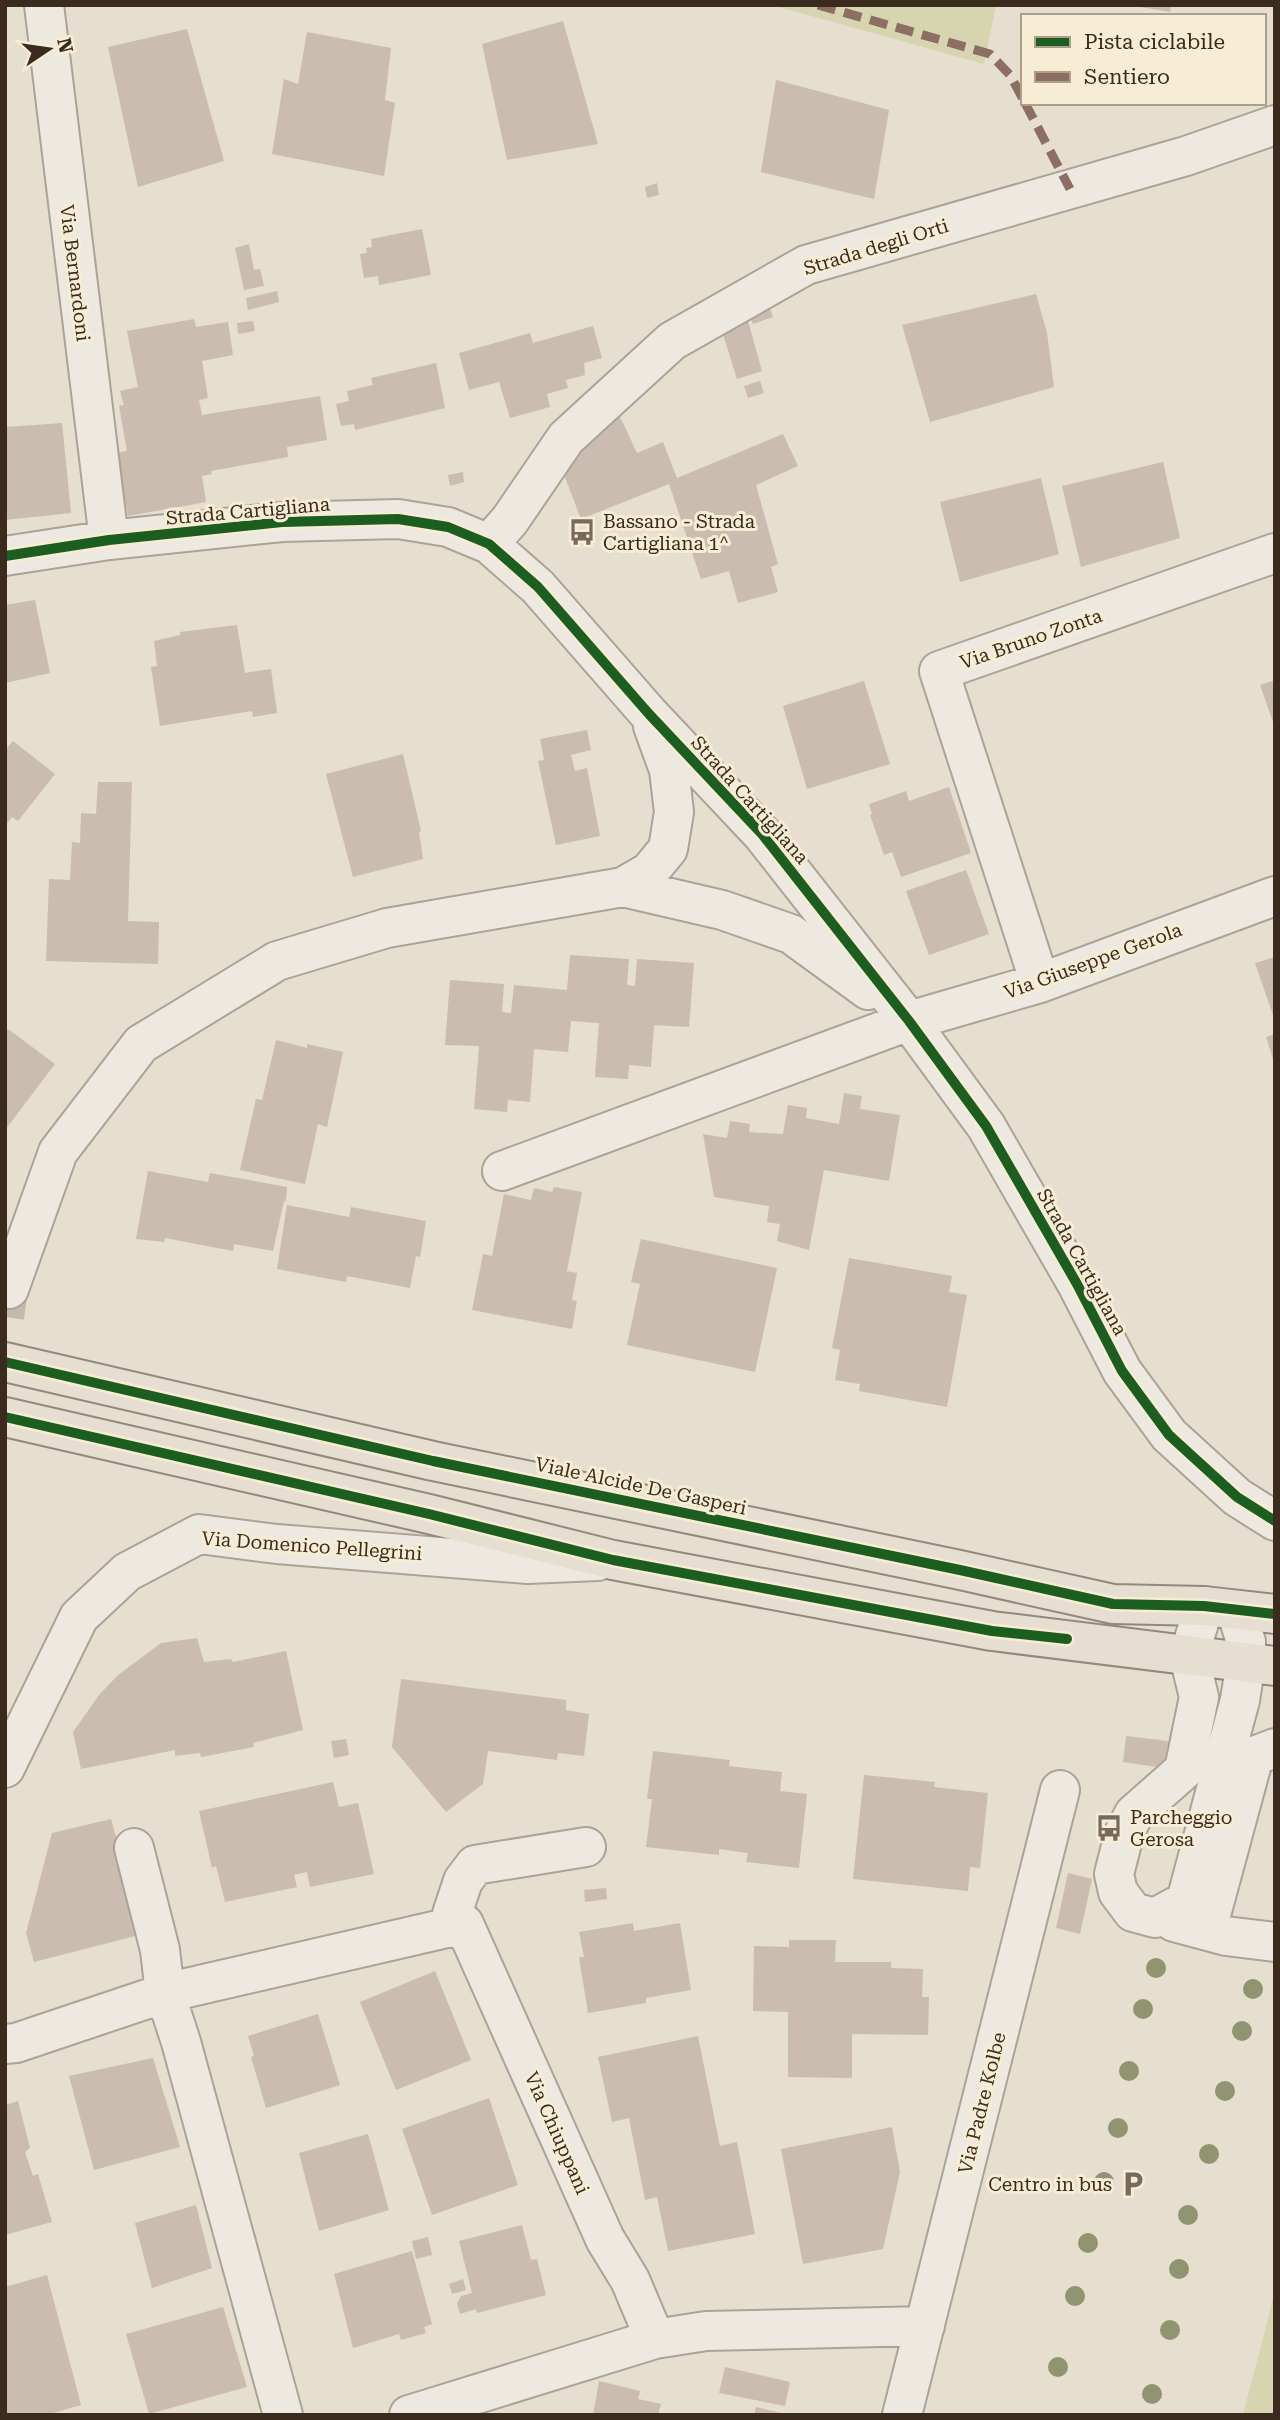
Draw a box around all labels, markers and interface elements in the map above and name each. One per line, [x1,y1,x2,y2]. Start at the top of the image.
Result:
north arrow [14,14,84,84]
legend [1021,14,1266,105]
text: Pista ciclabile [1084,30,1225,54]
text: N [52,36,78,55]
text: Sentiero [1084,65,1170,89]
street label: Via Bernardoni [55,203,95,343]
street label: Strada degli Orti [801,214,951,280]
street label: Strada Cartigliana [165,492,332,530]
place label: Bassano - Strada Cartigliana 1^ [603,510,756,555]
bus stop icon: Bassano - Strada Cartigliana 1^ [567,517,597,547]
street label: Via Bruno Zonta [957,604,1106,674]
street label: Strada Cartigliana [686,731,814,869]
street label: Via Giuseppe Gerola [1001,918,1186,1004]
street label: Strada Cartigliana [1032,1184,1132,1340]
street label: Viale Alcide De Gasperi [533,1452,749,1520]
street label: Via Domenico Pellegrini [201,1527,423,1565]
place label: Parcheggio Gerosa [1130,1806,1232,1851]
bus stop icon: Parcheggio Gerosa [1094,1813,1124,1843]
street label: Via Padre Kolbe [953,2030,1011,2176]
street label: Via Chiuppani [520,2068,594,2198]
parking icon: Centro in bus [1118,2169,1148,2199]
place label: Centro in bus [988,2173,1112,2196]

